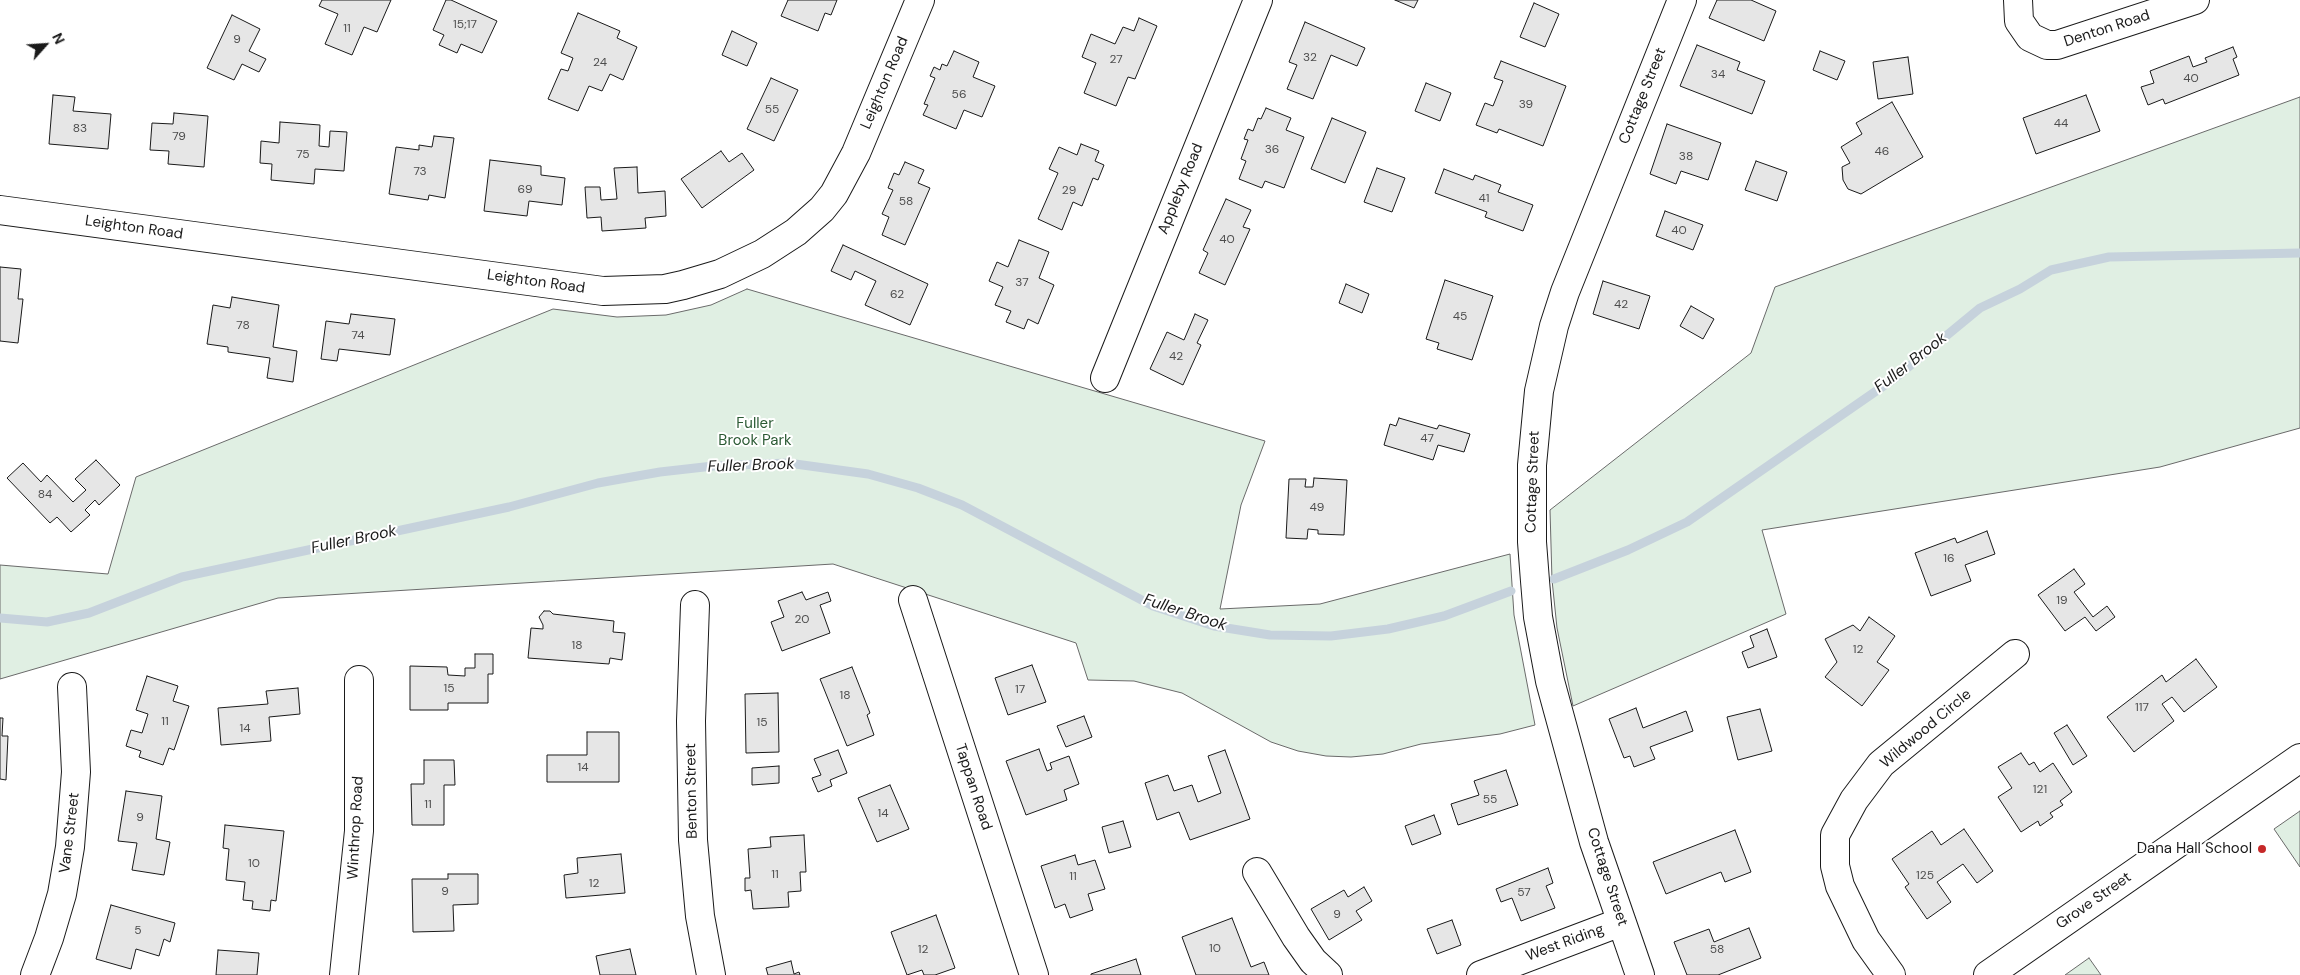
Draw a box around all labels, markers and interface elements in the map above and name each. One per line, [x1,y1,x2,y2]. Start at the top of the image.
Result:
street label: Denton Road [2062,7,2152,51]
house number: 15;17 [453,18,477,32]
north arrow [20,20,70,70]
house number: 11 [343,22,351,36]
text: N [48,30,69,47]
house number: 9 [233,33,241,47]
street label: Leighton Road [857,34,913,132]
street label: Cottage Street [1615,45,1671,147]
house number: 32 [1303,51,1317,65]
house number: 27 [1109,53,1123,67]
house number: 24 [593,56,607,70]
house number: 34 [1711,68,1725,82]
house number: 40 [2183,72,2199,86]
house number: 56 [952,88,966,102]
house number: 39 [1519,98,1533,112]
house number: 55 [765,103,779,117]
house number: 44 [2054,117,2068,131]
house number: 83 [73,122,87,136]
house number: 79 [172,130,186,144]
street label: Appleby Road [1155,141,1207,237]
house number: 36 [1265,143,1279,157]
house number: 46 [1875,145,1889,159]
house number: 75 [296,148,310,162]
house number: 38 [1679,150,1693,164]
house number: 73 [413,165,427,179]
house number: 69 [518,183,532,197]
house number: 29 [1062,184,1076,198]
house number: 41 [1478,192,1490,206]
house number: 58 [899,195,913,209]
street label: Leighton Road [84,212,184,244]
house number: 40 [1671,224,1687,238]
house number: 40 [1219,233,1235,247]
street label: Leighton Road [486,266,586,298]
house number: 37 [1015,276,1029,290]
house number: 62 [890,288,904,302]
house number: 42 [1614,298,1628,312]
house number: 45 [1453,310,1467,324]
house number: 78 [236,319,250,333]
house number: 74 [352,329,364,343]
water label: Fuller Brook [1871,329,1951,397]
house number: 42 [1169,350,1183,364]
park label: Fuller Brook Park [718,415,792,450]
street label: Cottage Street [1522,431,1544,533]
house number: 47 [1420,432,1434,446]
water label: Fuller Brook [707,455,795,477]
house number: 84 [38,488,52,502]
house number: 49 [1310,501,1324,515]
water label: Fuller Brook [310,522,398,558]
house number: 16 [1943,552,1955,566]
water label: Fuller Brook [1141,590,1229,636]
house number: 19 [2056,594,2068,608]
house number: 20 [795,613,809,627]
house number: 18 [571,639,583,653]
house number: 12 [1853,643,1863,657]
house number: 15 [443,682,455,696]
house number: 17 [1015,683,1025,697]
street label: Wildwood Circle [1877,686,1975,772]
house number: 18 [839,689,851,703]
house number: 117 [2135,701,2149,715]
house number: 11 [161,715,169,729]
house number: 15 [756,716,768,730]
house number: 14 [239,722,251,736]
street label: Tappan Road [951,741,995,833]
street label: Benton Street [682,743,702,839]
house number: 14 [577,761,589,775]
street label: Winthrop Road [344,776,368,880]
house number: 121 [2033,783,2047,797]
street label: Vane Street [56,792,84,874]
house number: 55 [1483,793,1497,807]
house number: 11 [424,798,432,812]
house number: 14 [877,807,889,821]
house number: 9 [136,811,144,825]
street label: Cottage Street [1583,826,1631,928]
place label: Dana Hall School [2137,840,2252,858]
marker: Dana Hall School [2256,843,2268,855]
house number: 10 [248,857,260,871]
house number: 11 [771,868,779,882]
street label: Grove Street [2053,868,2135,934]
house number: 125 [1916,869,1934,883]
house number: 11 [1069,870,1077,884]
house number: 12 [589,877,599,891]
house number: 9 [441,885,449,899]
house number: 57 [1517,886,1531,900]
house number: 9 [1333,908,1341,922]
street label: West Riding [1523,921,1607,965]
house number: 5 [134,924,142,938]
house number: 10 [1209,942,1221,956]
house number: 12 [918,943,928,957]
house number: 58 [1710,943,1724,957]

